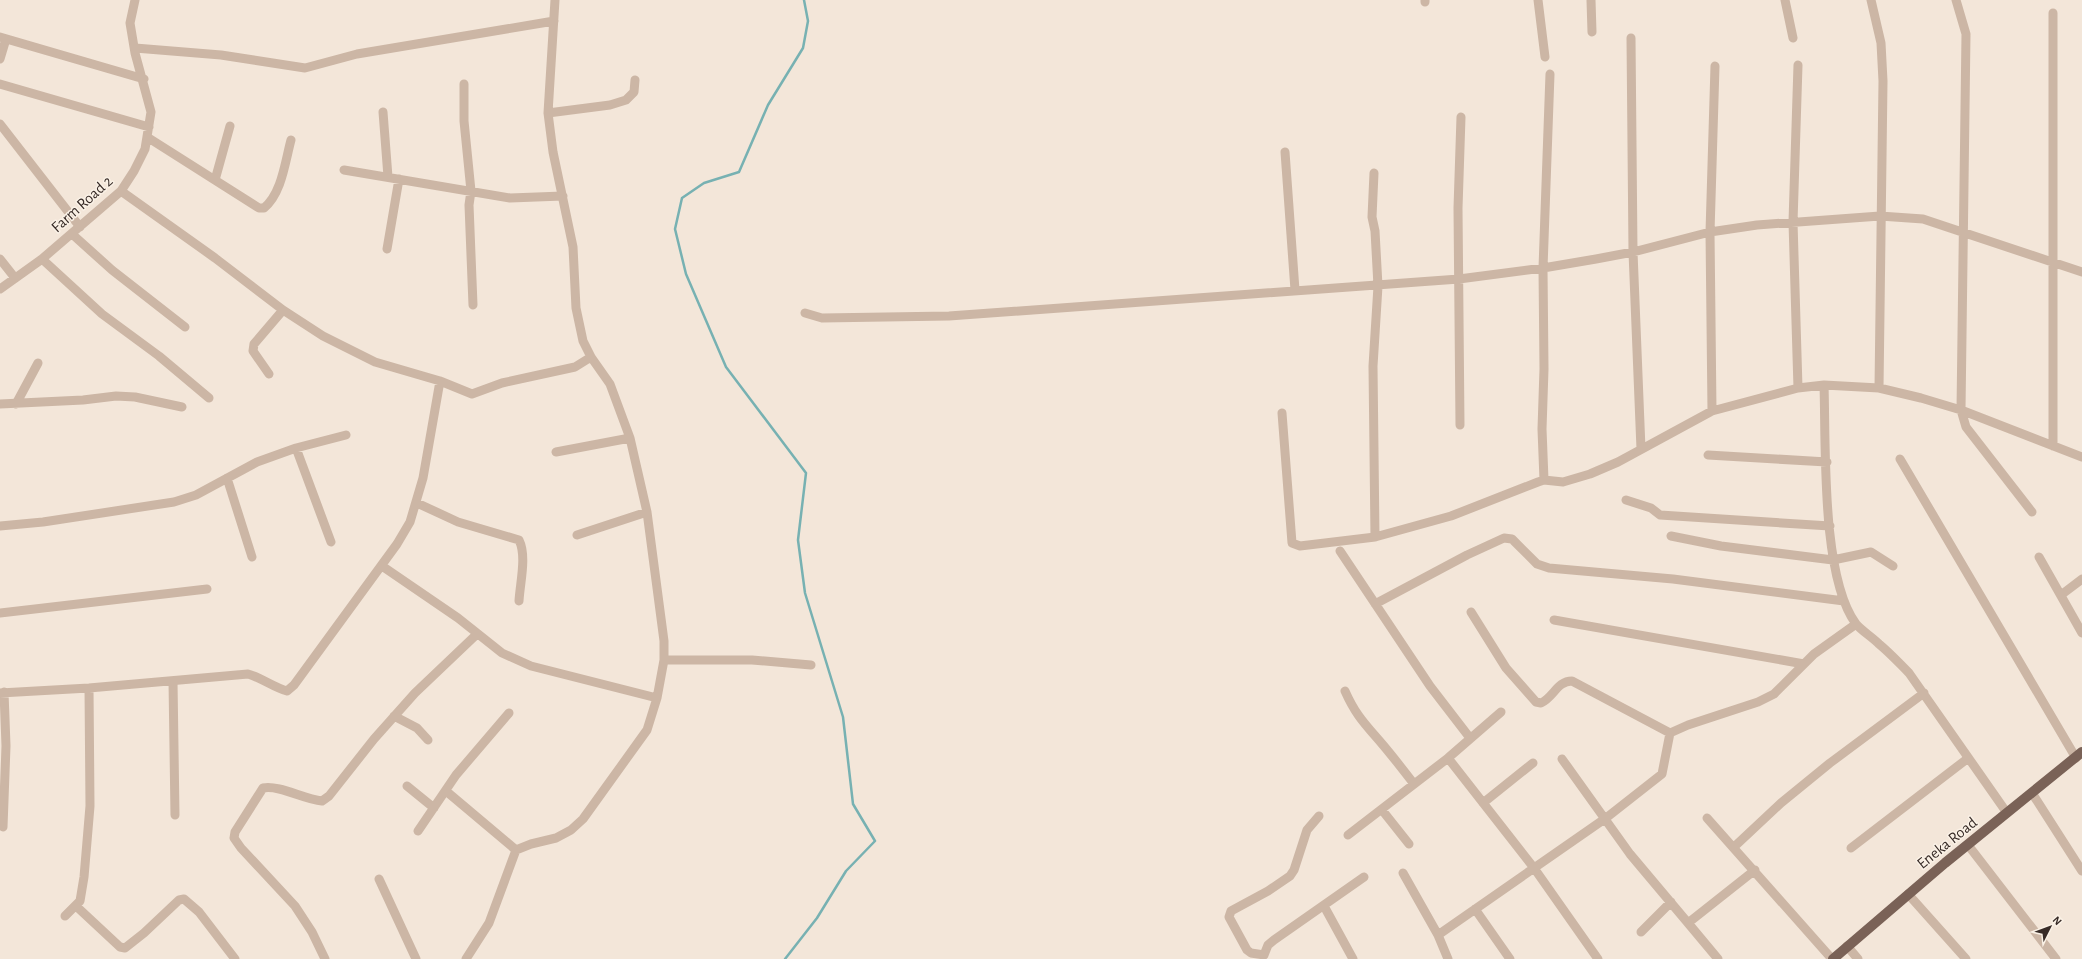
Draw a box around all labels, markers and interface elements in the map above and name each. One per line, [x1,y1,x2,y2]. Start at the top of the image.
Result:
street label: Farm Road 2 [48,173,116,235]
street label: Eneka Road [1914,814,1980,872]
north arrow [2030,907,2070,947]
text: N [2050,914,2064,927]

